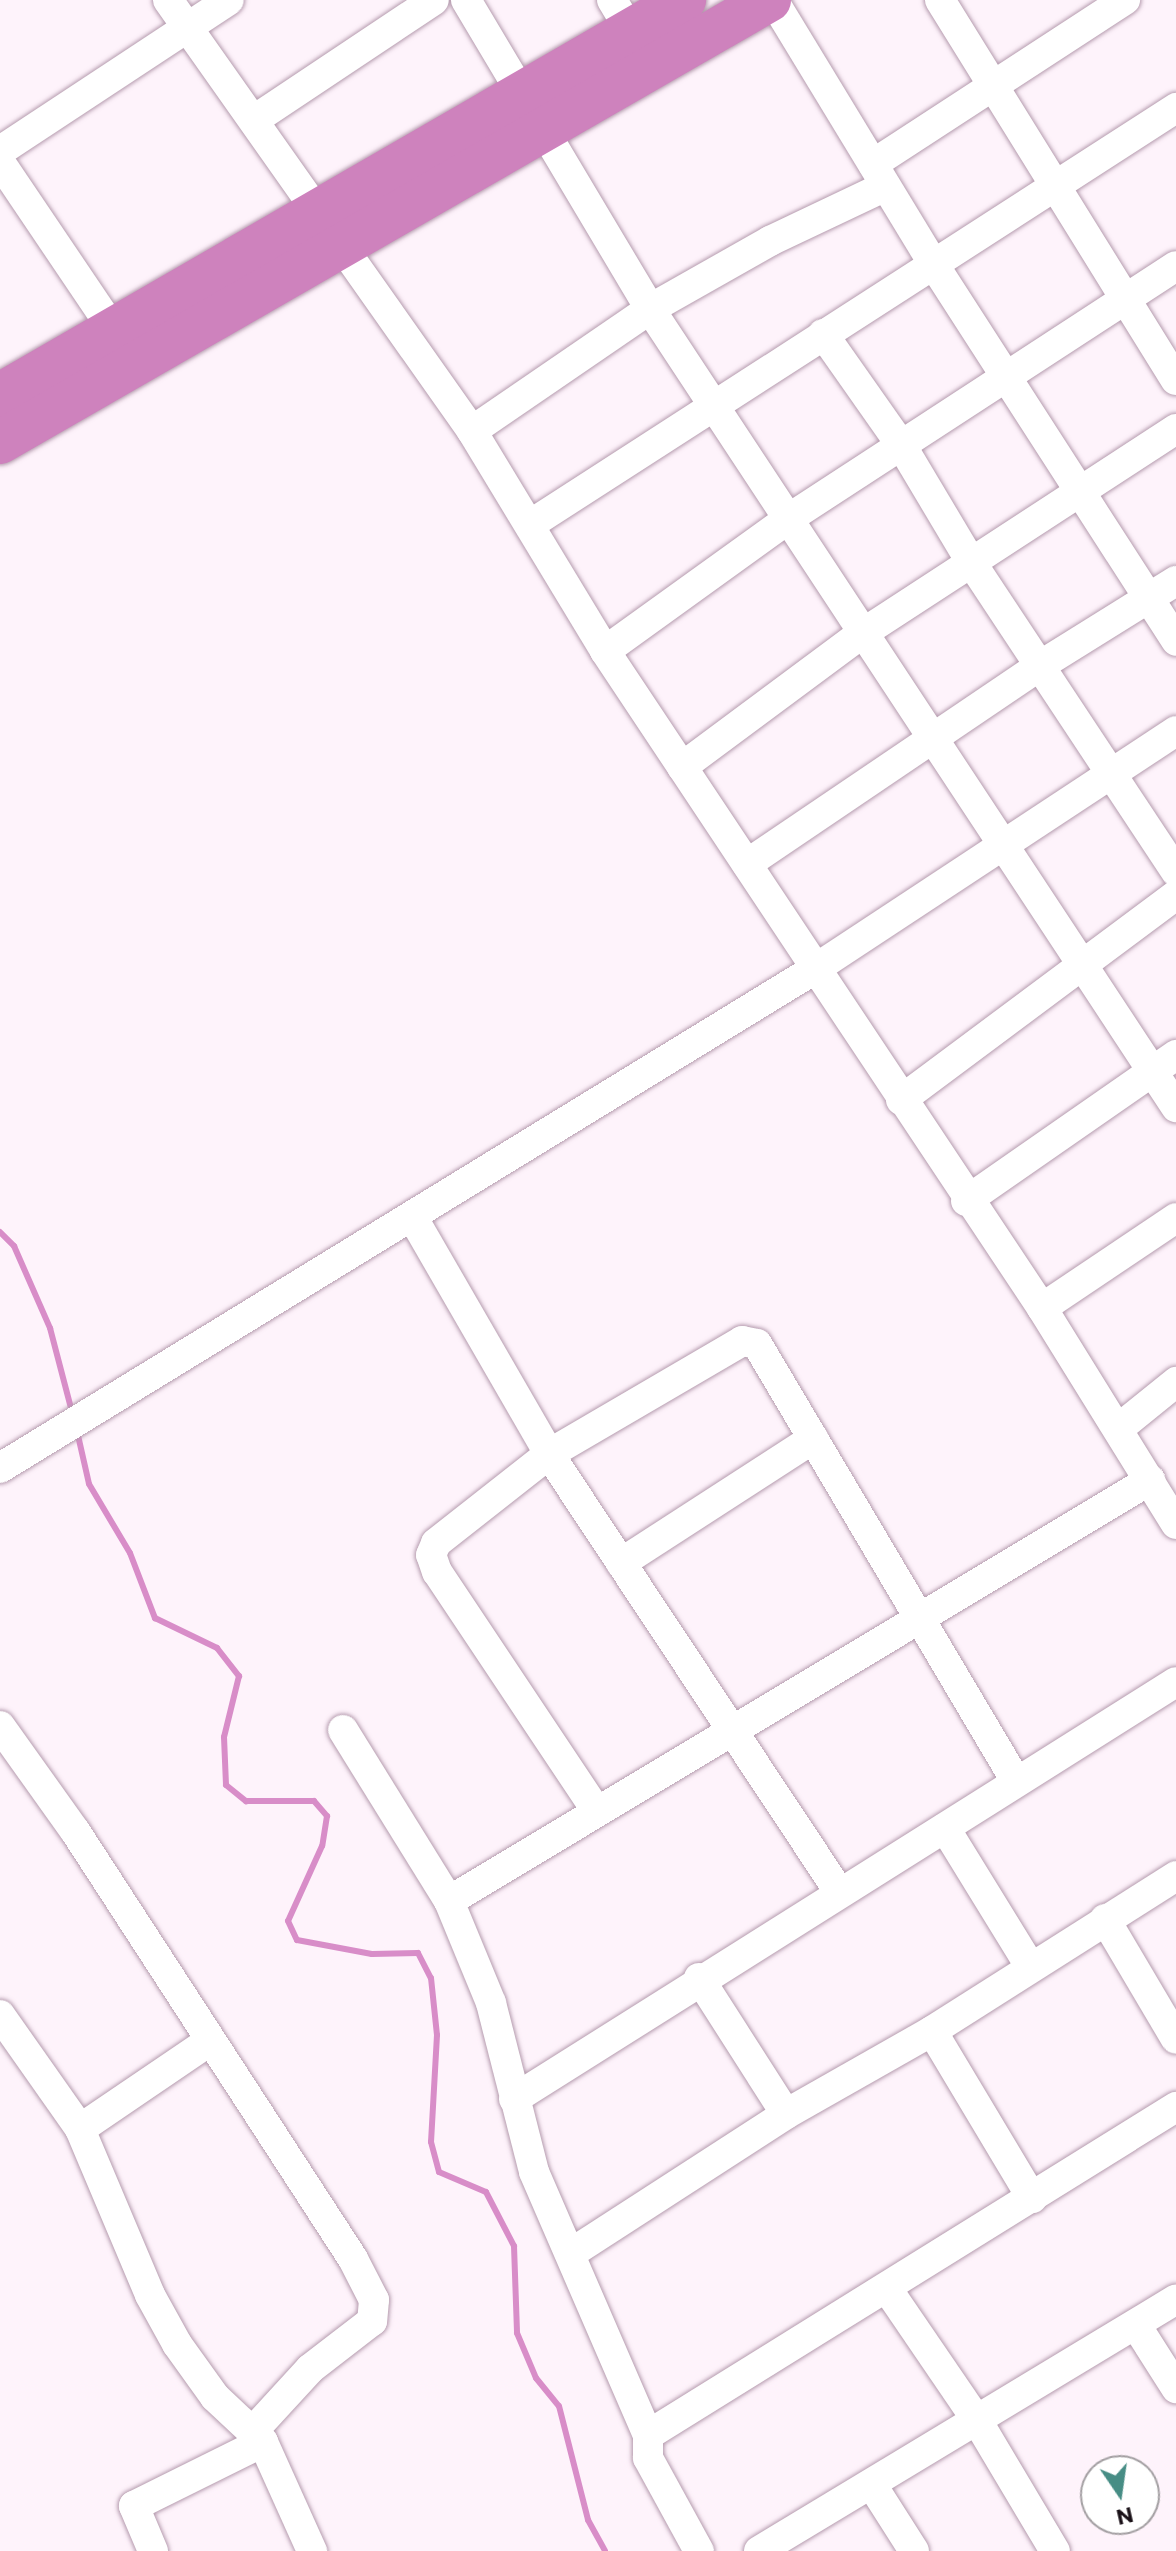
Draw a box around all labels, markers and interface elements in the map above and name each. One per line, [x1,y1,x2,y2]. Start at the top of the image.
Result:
north arrow [1080,2455,1160,2535]
text: N [1114,2502,1136,2532]

